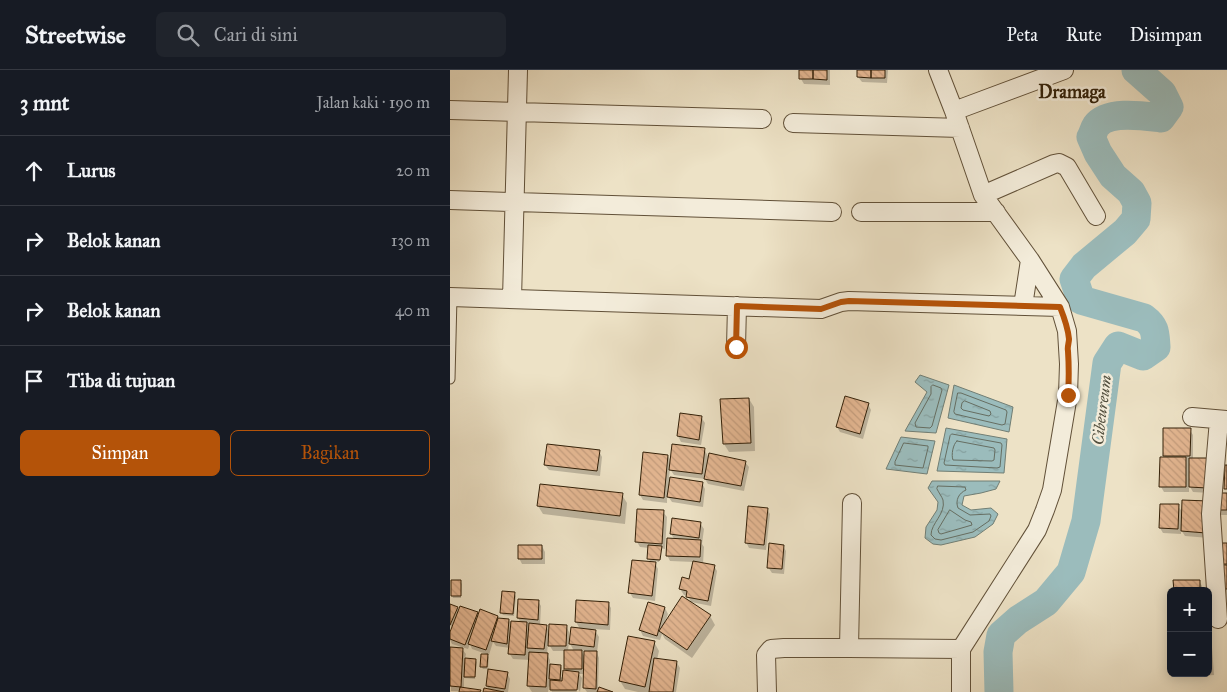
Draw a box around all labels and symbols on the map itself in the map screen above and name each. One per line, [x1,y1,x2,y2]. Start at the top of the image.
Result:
district label: Dramaga [1038,81,1106,104]
route start [725,336,748,359]
water label: Cibeureum [1088,374,1115,446]
route end [1057,384,1080,407]

